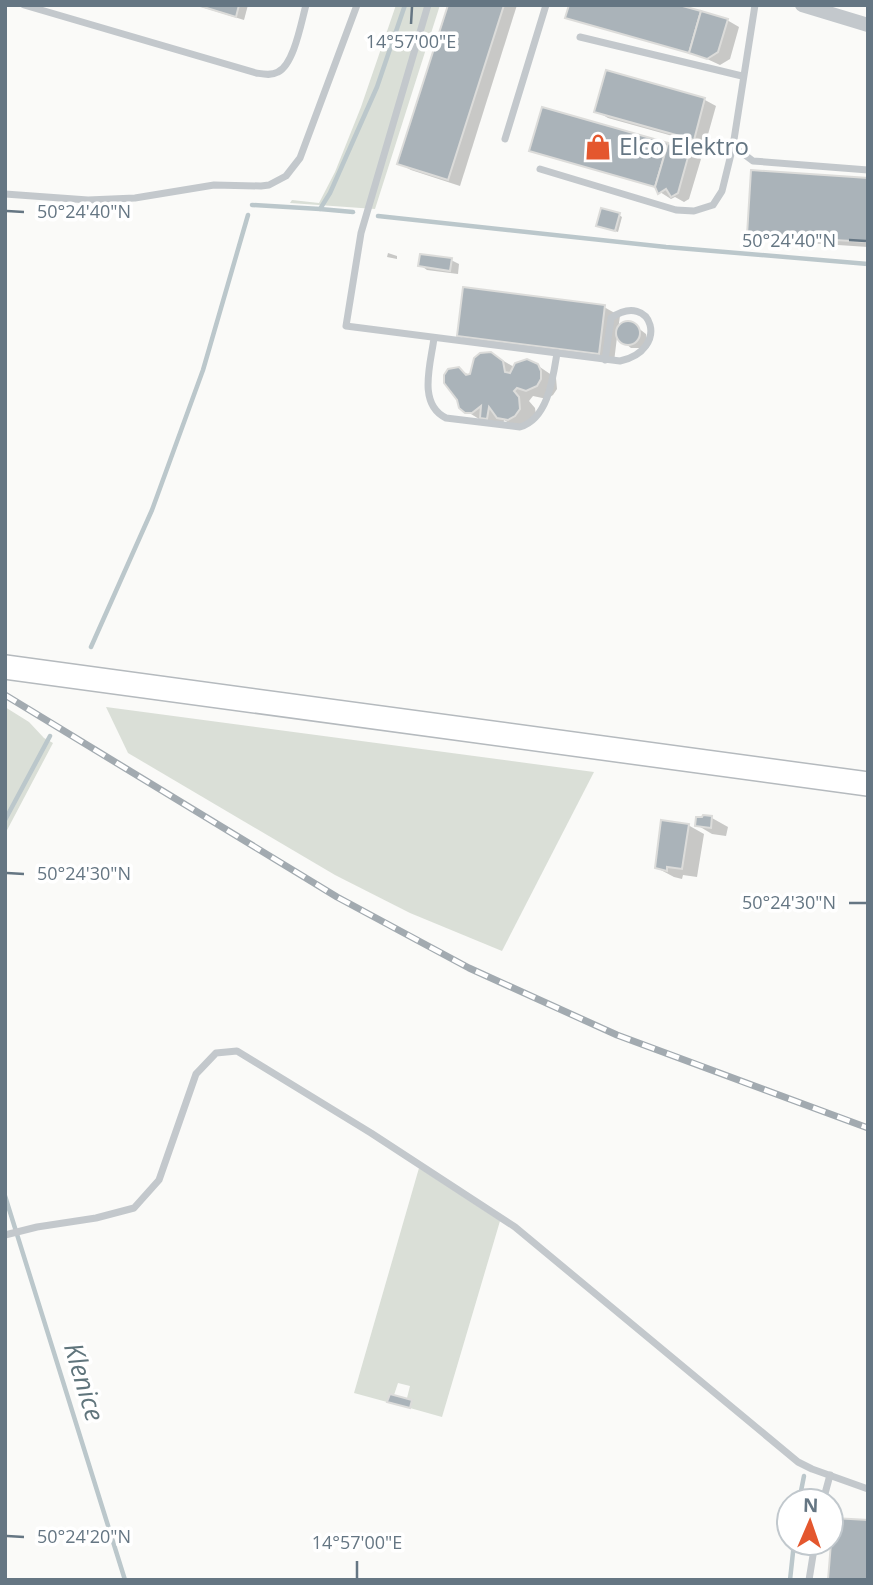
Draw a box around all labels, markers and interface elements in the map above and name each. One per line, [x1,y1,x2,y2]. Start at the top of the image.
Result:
text: 14°57'00"E [366,29,456,53]
place label: Elco Elektro [619,129,749,162]
shop icon: Elco Elektro [583,132,613,162]
text: 50°24'40"N [37,199,131,223]
text: 50°24'40"N [742,228,836,252]
text: 50°24'30"N [37,861,131,885]
text: 50°24'30"N [742,890,836,914]
water label: Klenice [56,1338,114,1425]
north arrow [775,1487,845,1557]
text: N [802,1492,819,1518]
text: 50°24'20"N [37,1524,131,1548]
text: 14°57'00"E [312,1530,402,1554]

